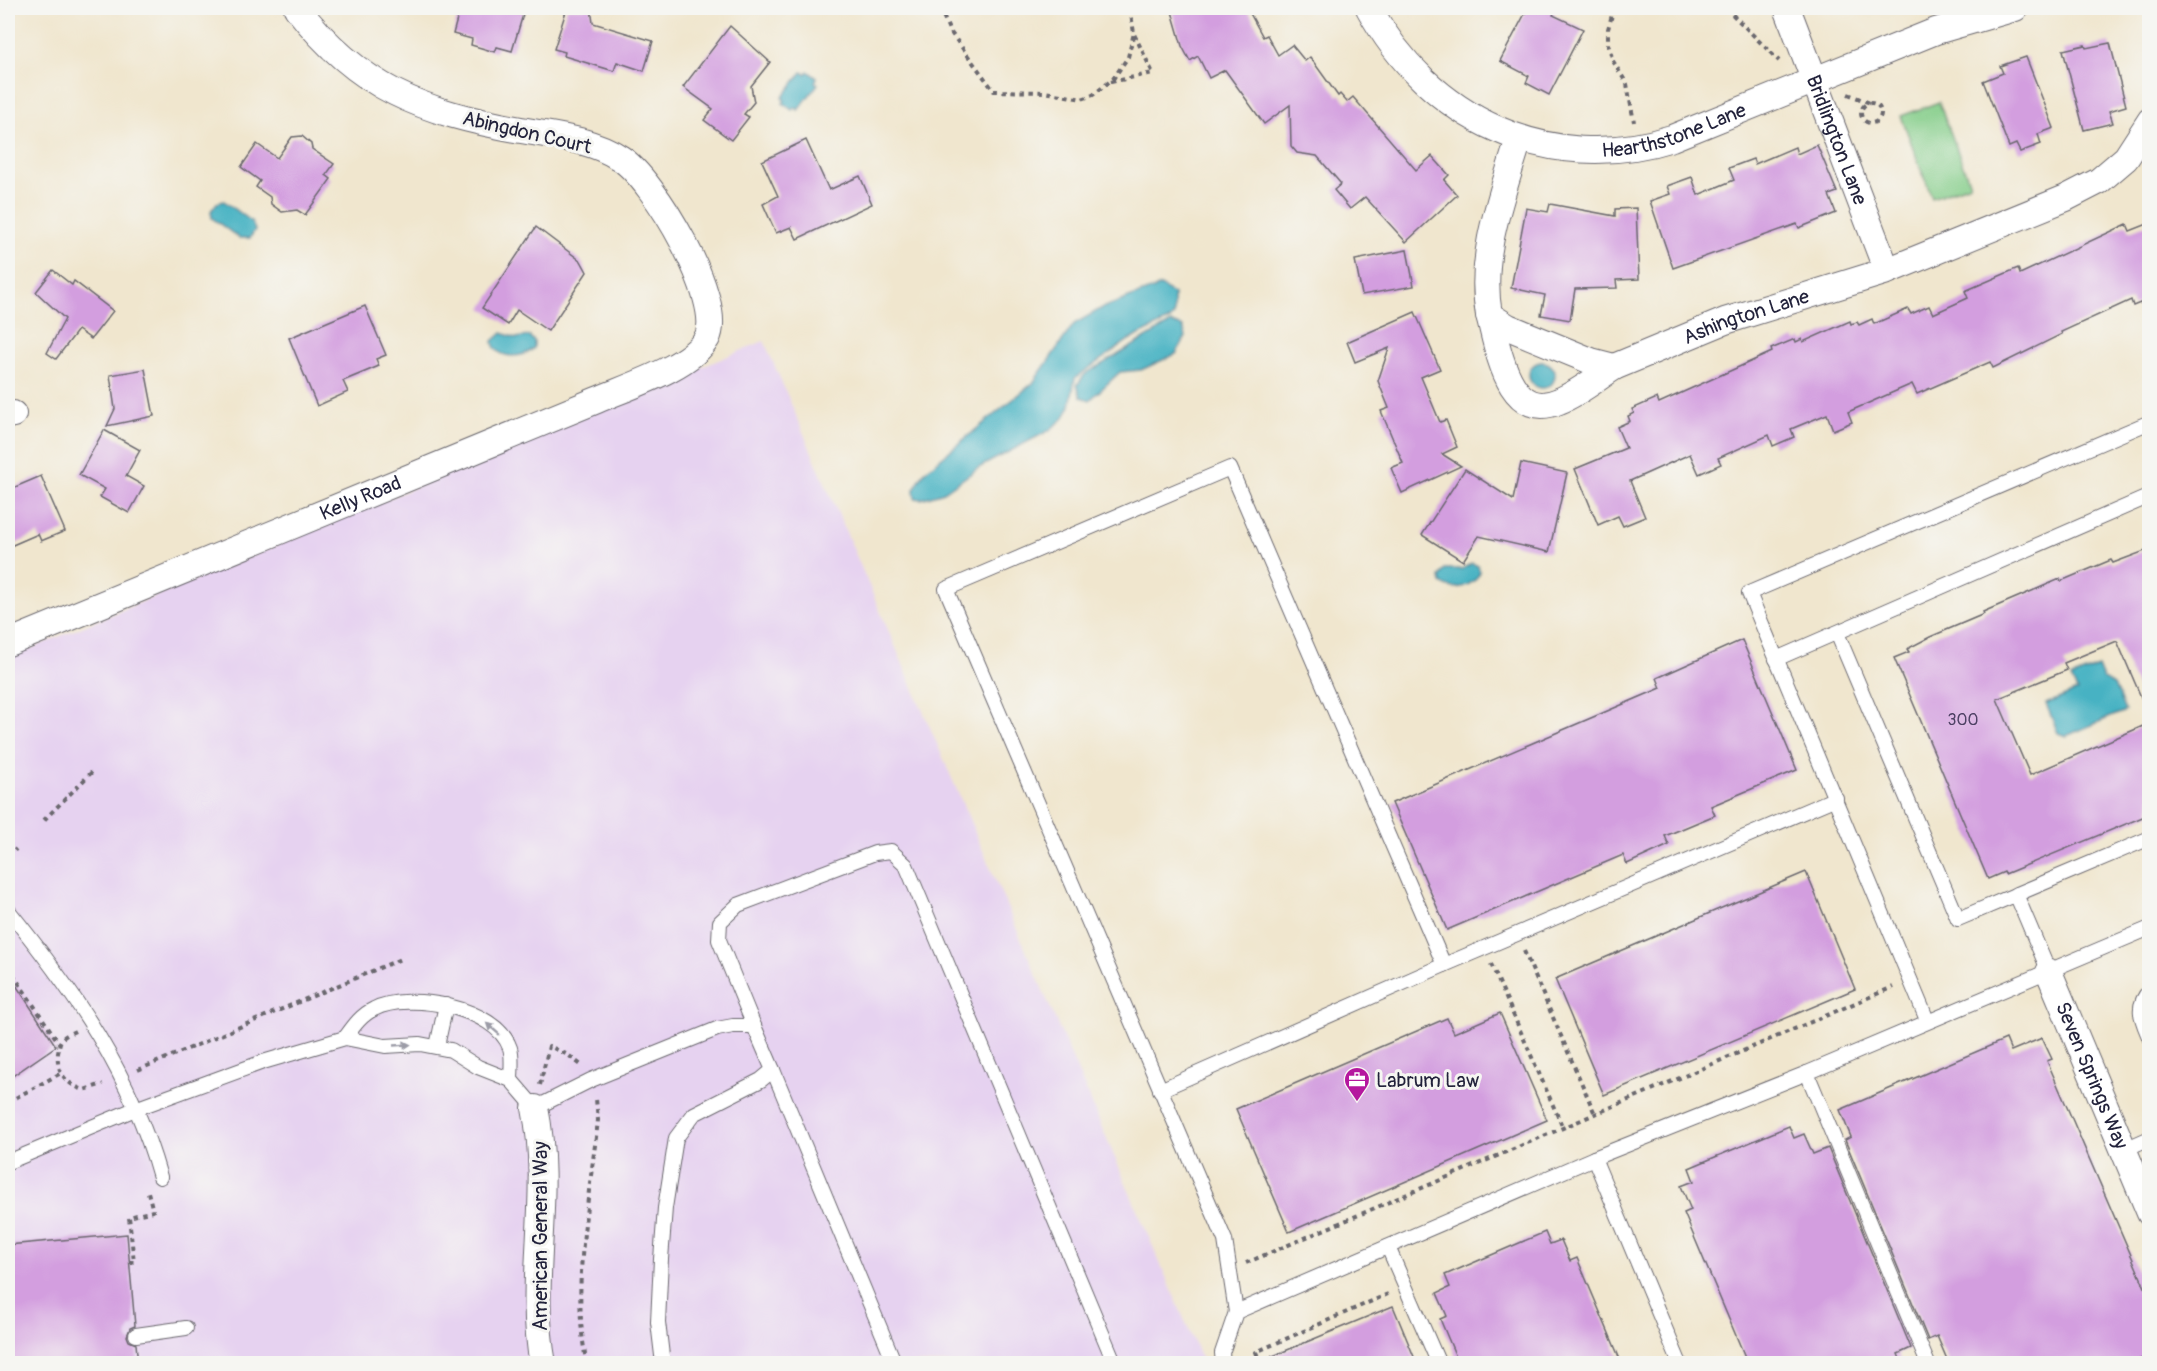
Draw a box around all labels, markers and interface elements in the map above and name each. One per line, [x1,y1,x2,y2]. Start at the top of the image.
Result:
street label: Bridlington Lane [1801,72,1873,208]
street label: Hearthstone Lane [1601,97,1750,163]
street label: Abingdon Court [460,106,595,160]
street label: Ashington Lane [1679,284,1812,350]
street label: Kelly Road [316,470,405,526]
house number: 300 [1948,710,1978,730]
street label: Seven Springs Way [2050,998,2134,1153]
one-way arrow [485,1022,500,1036]
one-way arrow [393,1040,412,1049]
office icon: Labrum Law [1342,1065,1372,1103]
place label: Labrum Law [1376,1068,1480,1093]
street label: American General Way [528,1141,553,1331]

